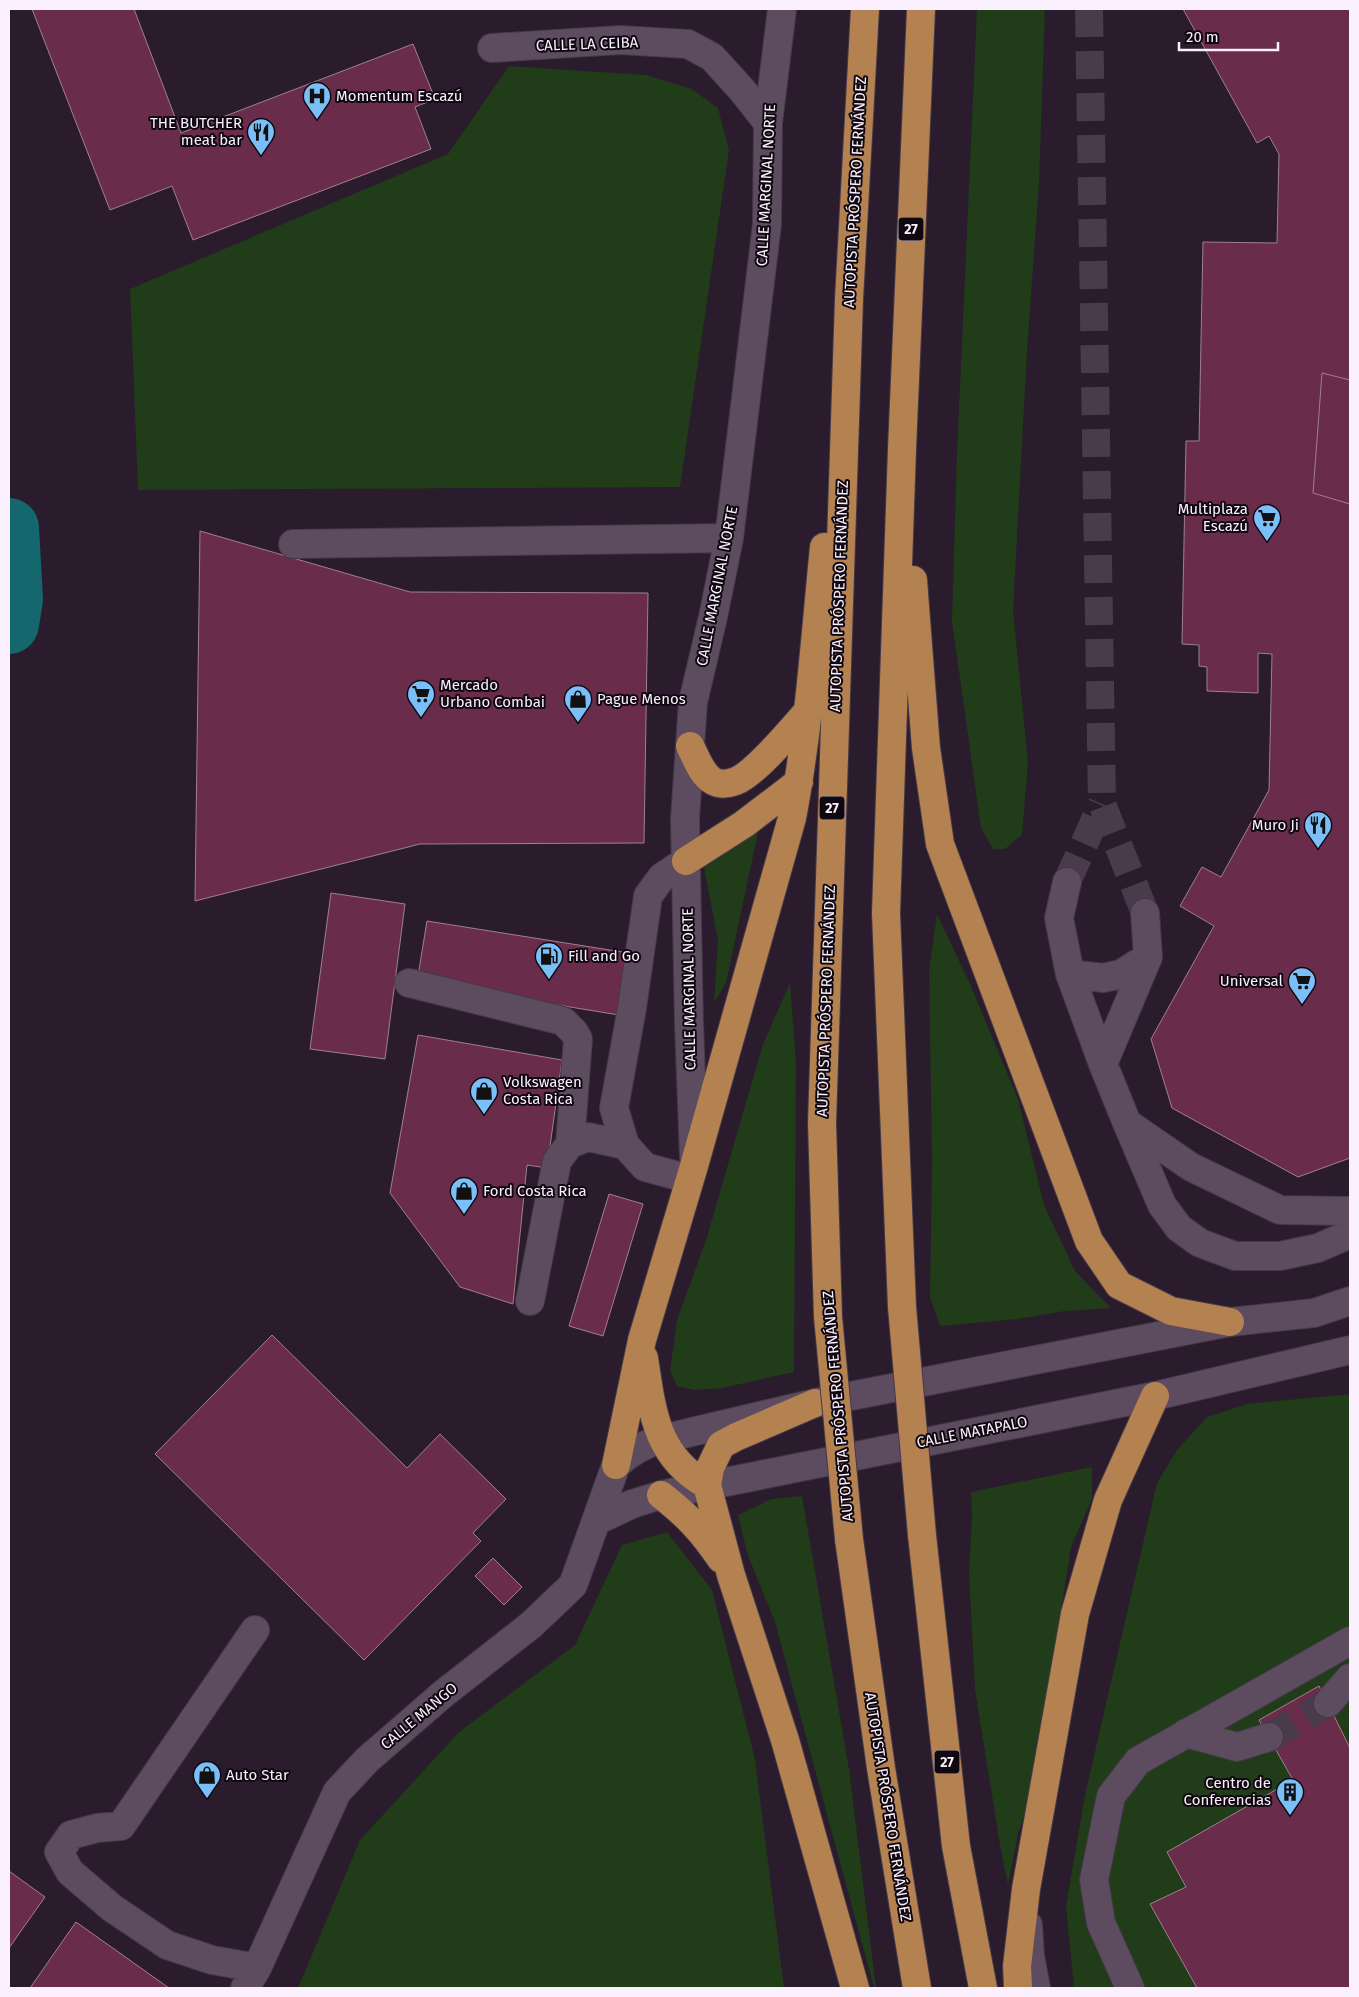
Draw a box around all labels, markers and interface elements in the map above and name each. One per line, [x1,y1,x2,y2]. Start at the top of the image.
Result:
scale bar [1179,20,1278,52]
text: 20 m [1186,28,1219,46]
street label: CALLE LA CEIBA [535,33,639,55]
street label: AUTOPISTA PRÓSPERO FERNÁNDEZ [840,76,870,308]
hospital icon: Momentum Escazú [302,81,332,120]
place label: Momentum Escazú [336,87,463,105]
street label: CALLE MARGINAL NORTE [753,103,779,267]
place label: THE BUTCHER meat bar [150,114,242,149]
restaurant icon: THE BUTCHER meat bar [246,117,276,156]
road number: 27 [898,218,924,240]
street label: AUTOPISTA PRÓSPERO FERNÁNDEZ [826,480,852,712]
place label: Multiplaza Escazú [1178,500,1248,535]
supermarket icon: Multiplaza Escazú [1252,503,1282,542]
street label: CALLE MARGINAL NORTE [693,505,741,667]
place label: Mercado Urbano Combai [440,676,545,711]
supermarket icon: Mercado Urbano Combai [406,679,436,718]
shop icon: Pague Menos [563,684,593,723]
place label: Pague Menos [597,690,686,708]
road number: 27 [820,796,844,820]
restaurant icon: Muro Ji [1303,810,1333,849]
place label: Muro Ji [1252,816,1299,834]
street label: AUTOPISTA PRÓSPERO FERNÁNDEZ [813,885,839,1117]
street label: CALLE MARGINAL NORTE [679,908,699,1070]
fuel station icon: Fill and Go [534,941,564,980]
place label: Fill and Go [568,947,640,965]
supermarket icon: Universal [1287,966,1317,1005]
place label: Universal [1220,972,1284,990]
place label: Volkswagen Costa Rica [503,1073,582,1108]
shop icon: Volkswagen Costa Rica [469,1076,499,1115]
shop icon: Ford Costa Rica [449,1176,479,1215]
place label: Ford Costa Rica [483,1182,587,1200]
street label: AUTOPISTA PRÓSPERO FERNÁNDEZ [819,1290,857,1522]
street label: CALLE MATAPALO [915,1412,1029,1452]
street label: CALLE MANGO [377,1679,461,1753]
street label: AUTOPISTA PRÓSPERO FERNÁNDEZ [861,1691,915,1923]
road number: 27 [934,1750,960,1774]
shop icon: Auto Star [192,1760,222,1799]
place label: Auto Star [226,1766,289,1784]
place label: Centro de Conferencias [1184,1774,1271,1809]
building icon: Centro de Conferencias [1275,1777,1305,1816]

